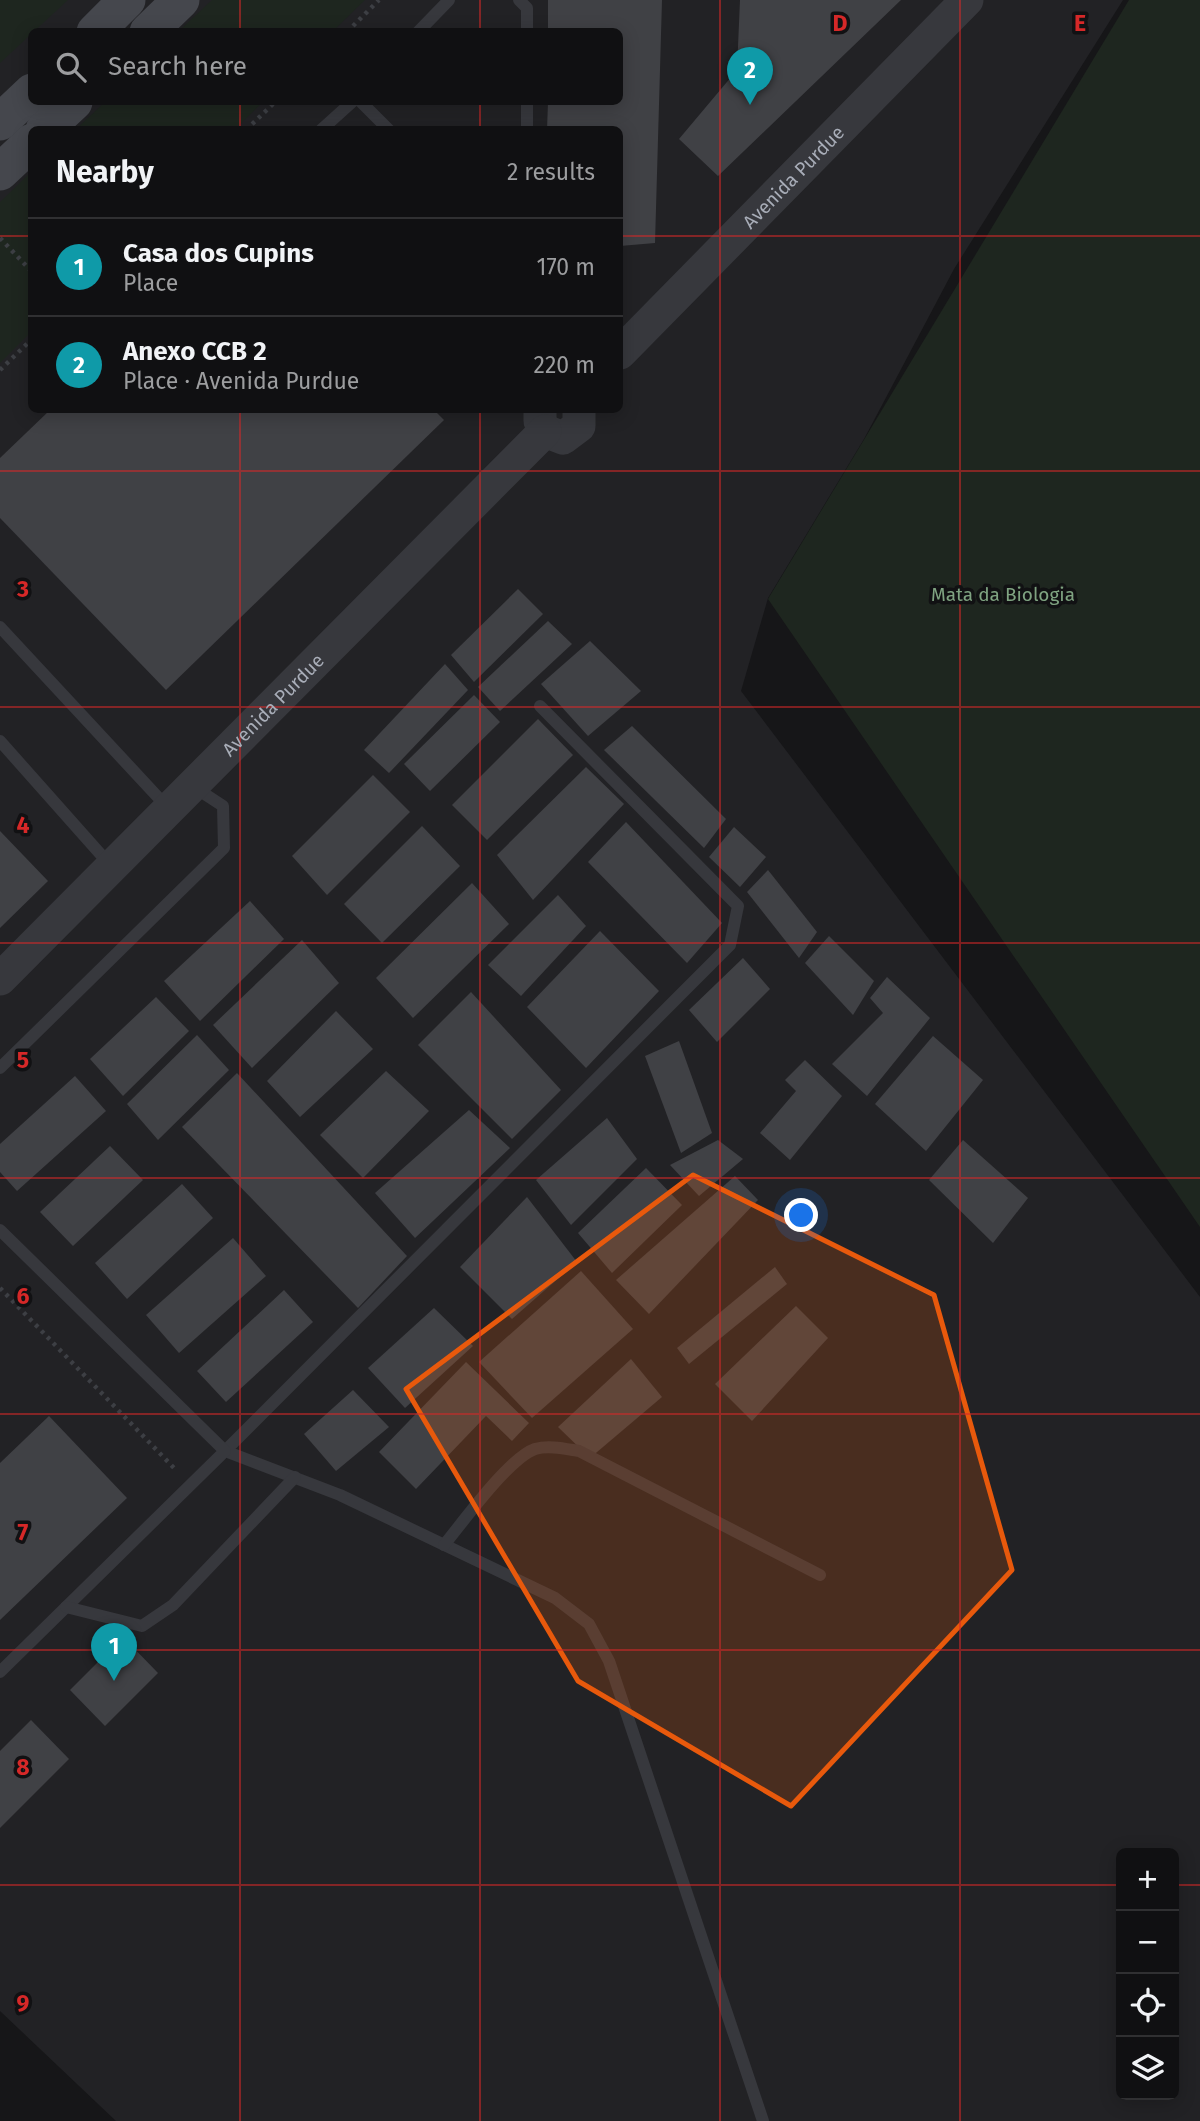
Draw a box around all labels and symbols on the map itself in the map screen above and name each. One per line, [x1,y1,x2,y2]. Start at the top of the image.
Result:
text: D [833,9,848,37]
text: E [1074,9,1086,37]
pin: 2 [727,47,773,105]
street label: Avenida Purdue [738,121,849,233]
text: 3 [16,575,29,603]
park label: Mata da Biologia [931,583,1075,606]
street label: Avenida Purdue [218,649,329,761]
text: 4 [17,811,30,839]
text: 5 [17,1046,29,1074]
your location [784,1198,818,1232]
text: 6 [17,1282,30,1310]
text: 7 [18,1518,29,1546]
pin: 1 [91,1623,137,1681]
text: 8 [16,1753,30,1781]
text: 9 [17,1989,30,2017]

